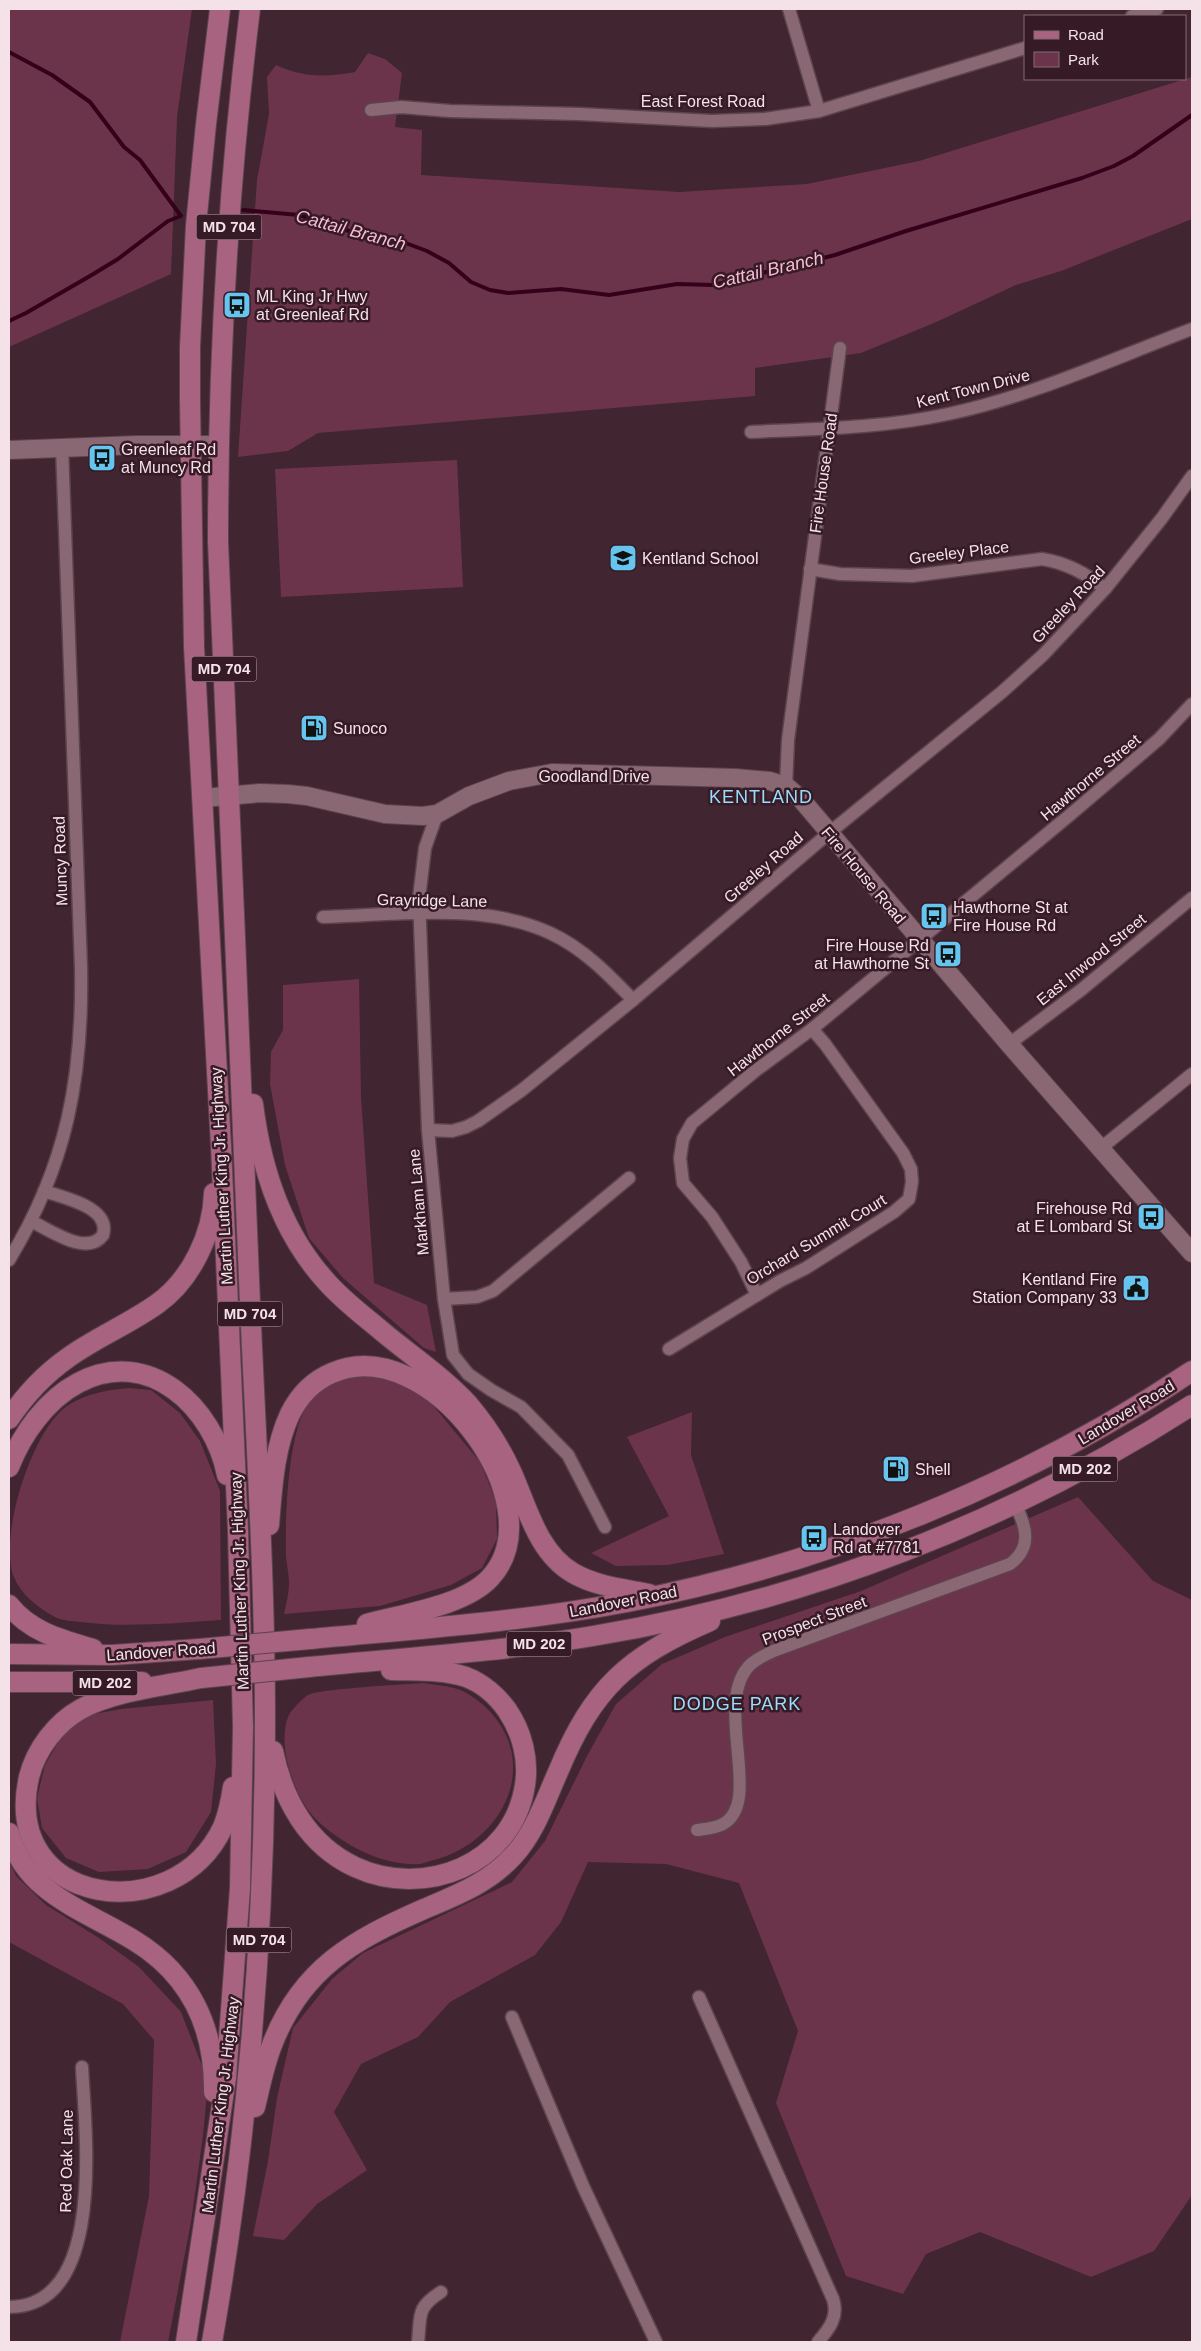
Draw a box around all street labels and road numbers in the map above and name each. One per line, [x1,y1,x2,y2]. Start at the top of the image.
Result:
street label: East Forest Road [641,93,765,110]
road number: MD 704 [196,214,262,240]
street label: Kent Town Drive [915,366,1032,411]
street label: Fire House Road [807,412,840,534]
street label: Greeley Place [908,538,1010,567]
street label: Greeley Road [1028,562,1108,646]
road number: MD 704 [192,656,256,682]
street label: Hawthorne Street [1037,731,1144,824]
street label: Goodland Drive [538,768,650,785]
street label: Muncy Road [50,816,71,906]
street label: Fire House Road [818,824,909,927]
street label: Greeley Road [720,829,806,906]
street label: Grayridge Lane [377,891,487,910]
street label: East Inwood Street [1033,910,1150,1009]
street label: Hawthorne Street [724,989,833,1079]
street label: Martin Luther King Jr. Highway [207,1067,236,1285]
street label: Markham Lane [405,1148,432,1256]
street label: Orchard Summit Court [743,1191,890,1288]
road number: MD 704 [218,1302,282,1326]
street label: Landover Road [1075,1377,1178,1448]
road number: MD 202 [1052,1456,1118,1482]
street label: Martin Luther King Jr. Highway [227,1472,252,1690]
street label: Landover Road [568,1583,678,1620]
street label: Prospect Street [760,1593,869,1648]
road number: MD 202 [506,1632,572,1656]
street label: Landover Road [106,1639,216,1664]
road number: MD 202 [72,1670,138,1696]
road number: MD 704 [226,1928,292,1952]
street label: Martin Luther King Jr. Highway [199,1996,242,2214]
street label: Red Oak Lane [57,2109,76,2213]

